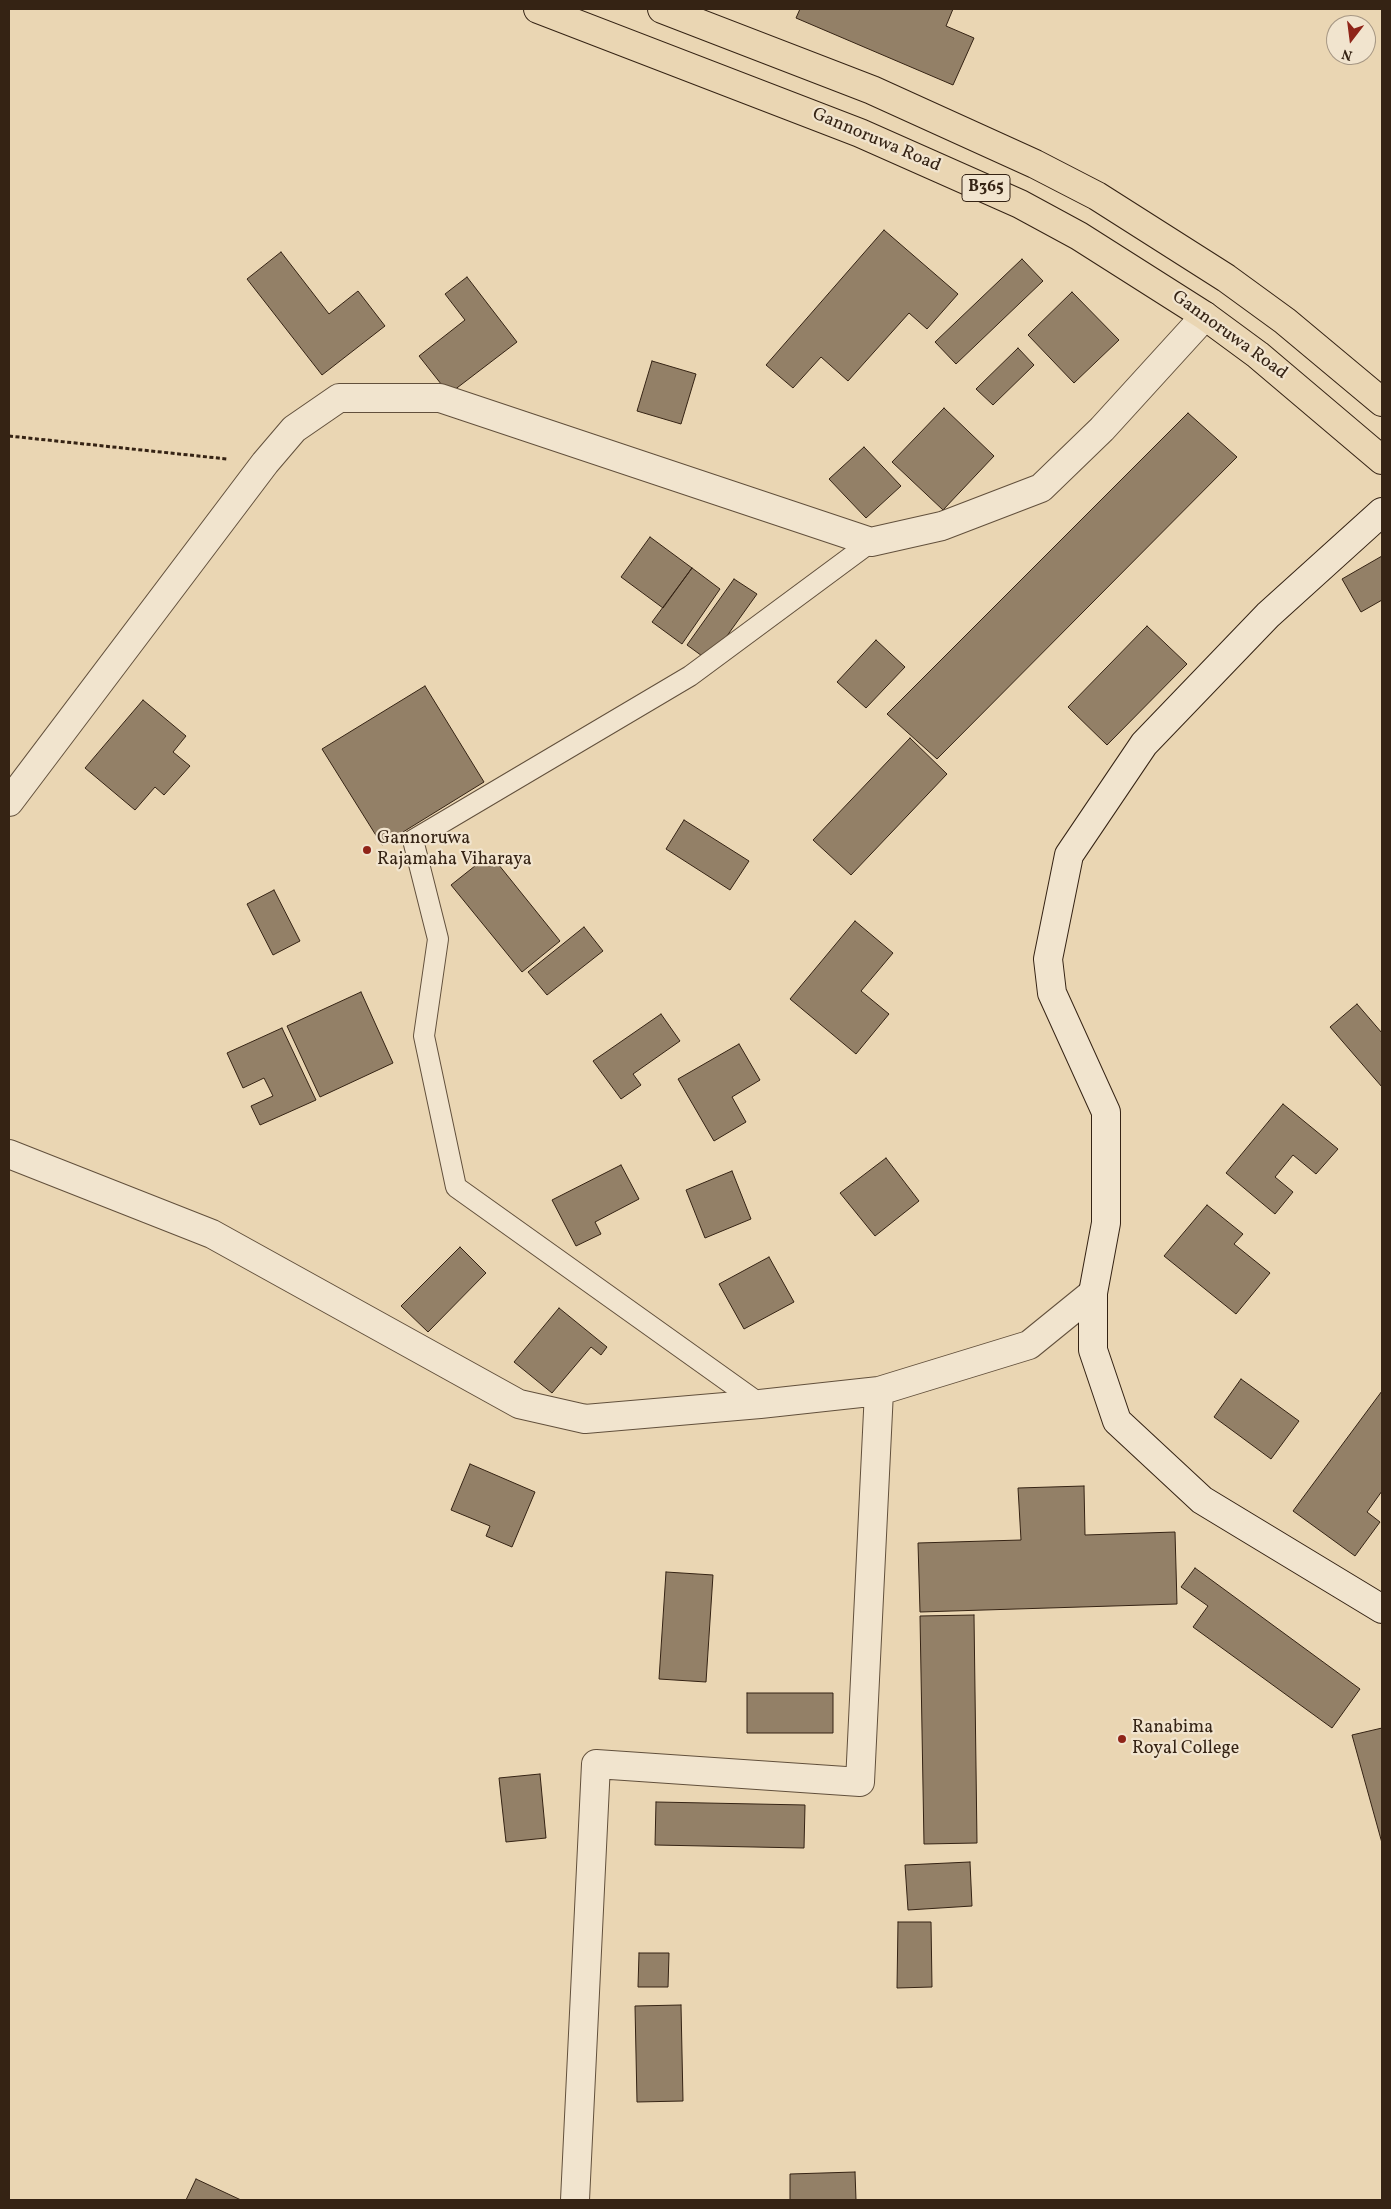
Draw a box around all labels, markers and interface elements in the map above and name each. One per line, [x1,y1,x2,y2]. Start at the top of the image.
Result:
north arrow [1326,15,1376,65]
text: N [1340,44,1355,65]
street label: Gannoruwa Road [809,104,943,178]
road number: B365 [962,174,1010,202]
street label: Gannoruwa Road [1167,287,1291,385]
place label: Gannoruwa Rajamaha Viharaya [377,829,532,872]
marker: Gannoruwa Rajamaha Viharaya [361,844,373,856]
place label: Ranabima Royal College [1132,1718,1239,1760]
marker: Ranabima Royal College [1116,1733,1128,1745]

